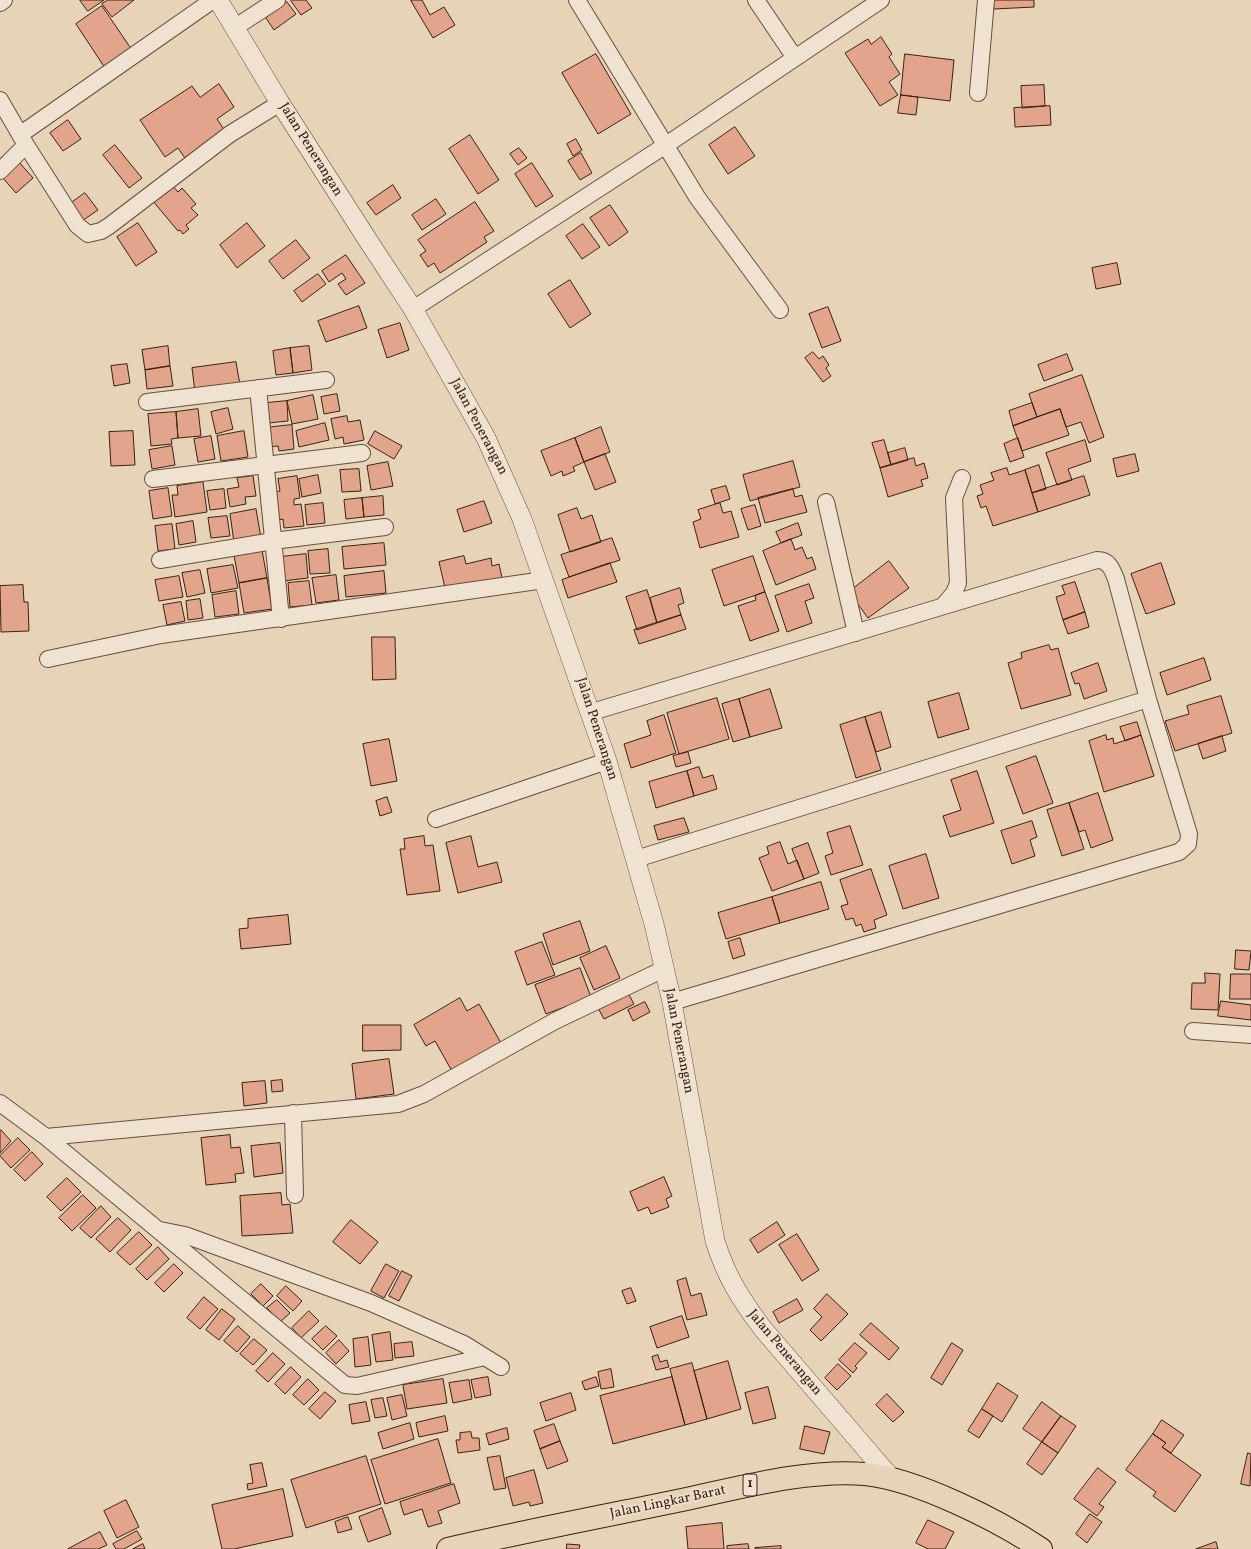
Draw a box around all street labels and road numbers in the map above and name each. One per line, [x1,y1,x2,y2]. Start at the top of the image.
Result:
street label: Jalan Penerangan [275,100,345,200]
street label: Jalan Penerangan [445,376,511,478]
street label: Jalan Penerangan [571,675,621,783]
street label: Jalan Penerangan [660,987,696,1095]
street label: Jalan Penerangan [743,1307,825,1399]
road number: 1 [743,1474,757,1496]
street label: Jalan Lingkar Barat [609,1483,727,1523]

